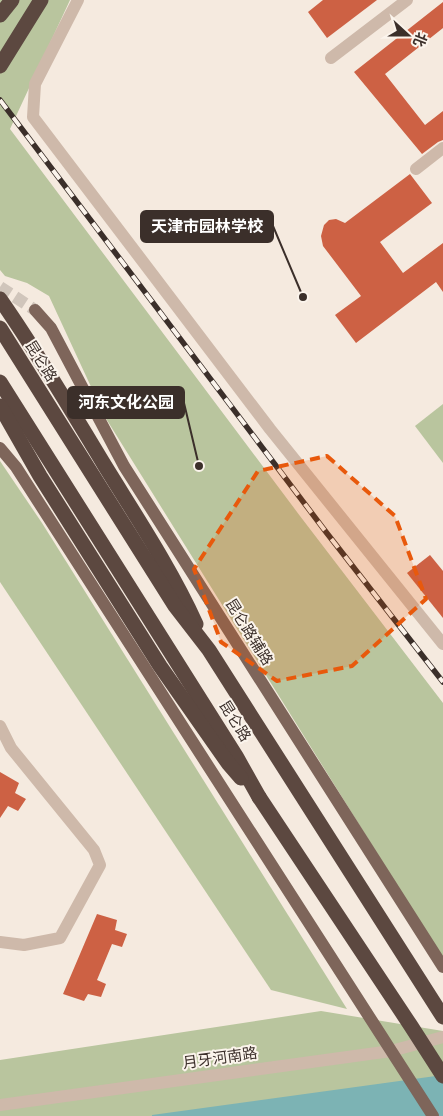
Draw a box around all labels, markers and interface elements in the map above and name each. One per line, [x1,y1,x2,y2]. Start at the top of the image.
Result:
north arrow [383,10,433,60]
text: 北 [409,30,430,49]
callout: 天津市园林学校 [141,211,273,242]
text: 天津市园林学校 [151,217,264,236]
street label: 昆仑路 [21,337,61,385]
callout: 河东文化公园 [68,387,184,418]
text: 河东文化公园 [78,393,174,412]
street label: 昆仑路辅路 [221,595,277,669]
street label: 昆仑路 [215,697,255,745]
street label: 月牙河南路 [182,1044,258,1072]

